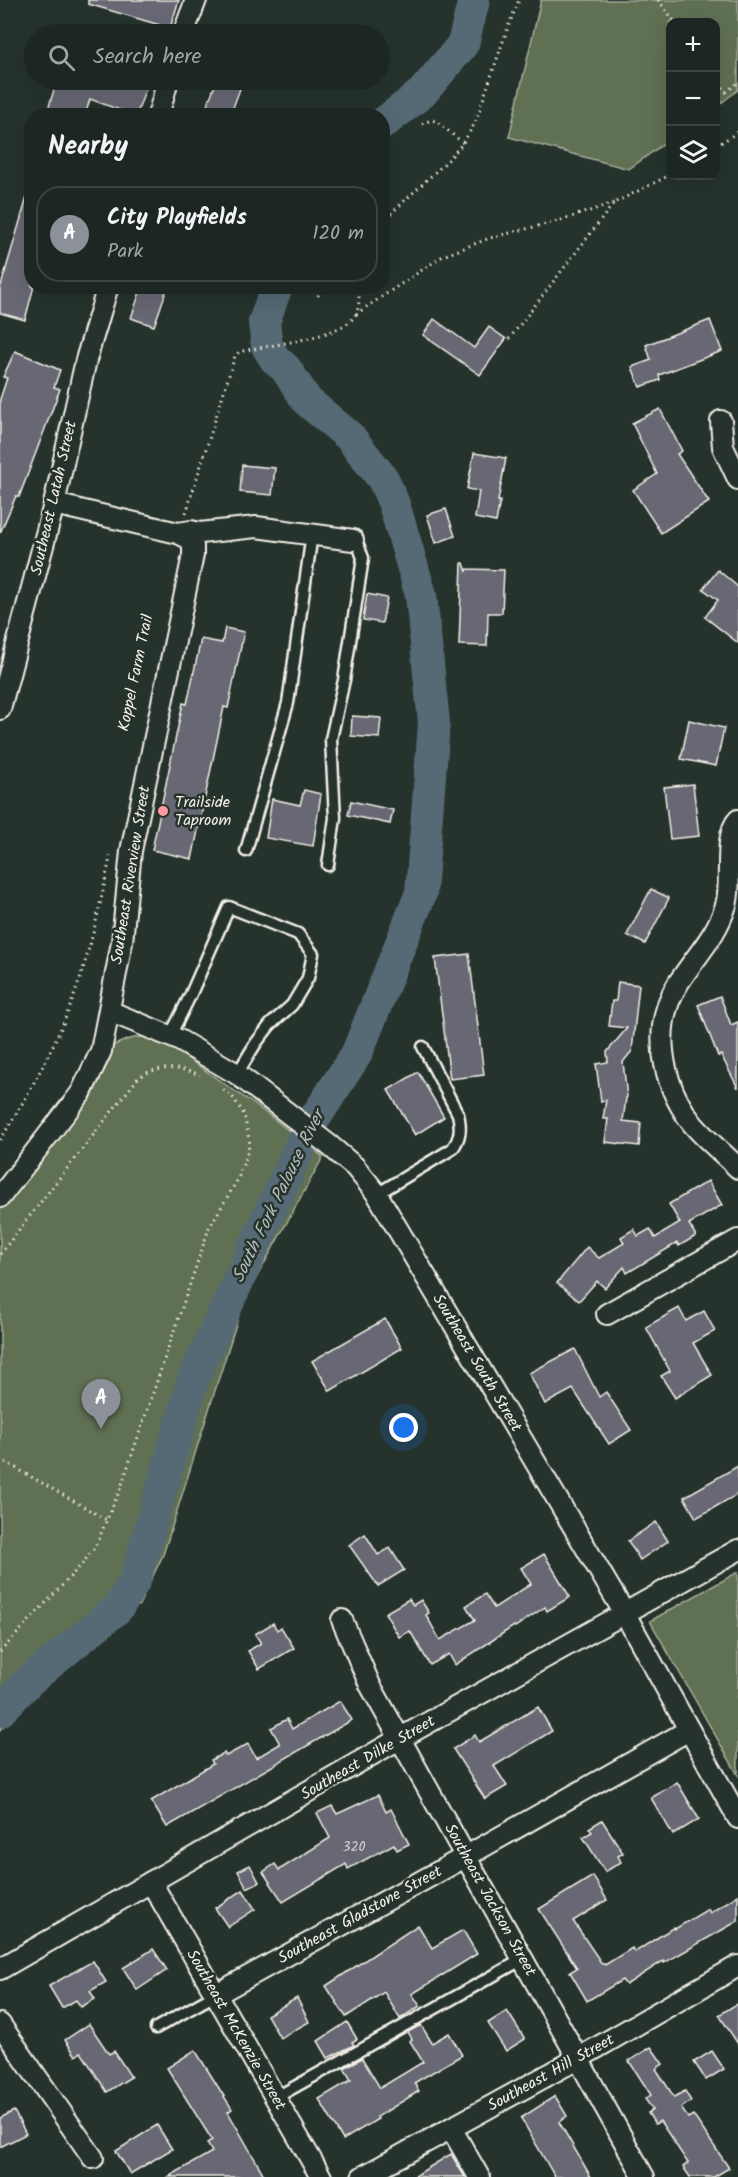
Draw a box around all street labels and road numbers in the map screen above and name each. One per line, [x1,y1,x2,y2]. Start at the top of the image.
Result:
street label: Southeast Latah Street [24,418,84,578]
street label: Koppel Farm Trail [111,612,161,734]
street label: Southeast Riverview Street [105,783,158,966]
street label: Southeast South Street [426,1289,529,1438]
street label: Southeast Dilke Street [296,1709,441,1807]
street label: Southeast Jackson Street [437,1819,543,1982]
street label: Southeast Gladstone Street [273,1859,447,1971]
street label: Southeast McKenzie Street [180,1945,293,2116]
street label: Southeast Hill Street [483,2027,620,2118]

